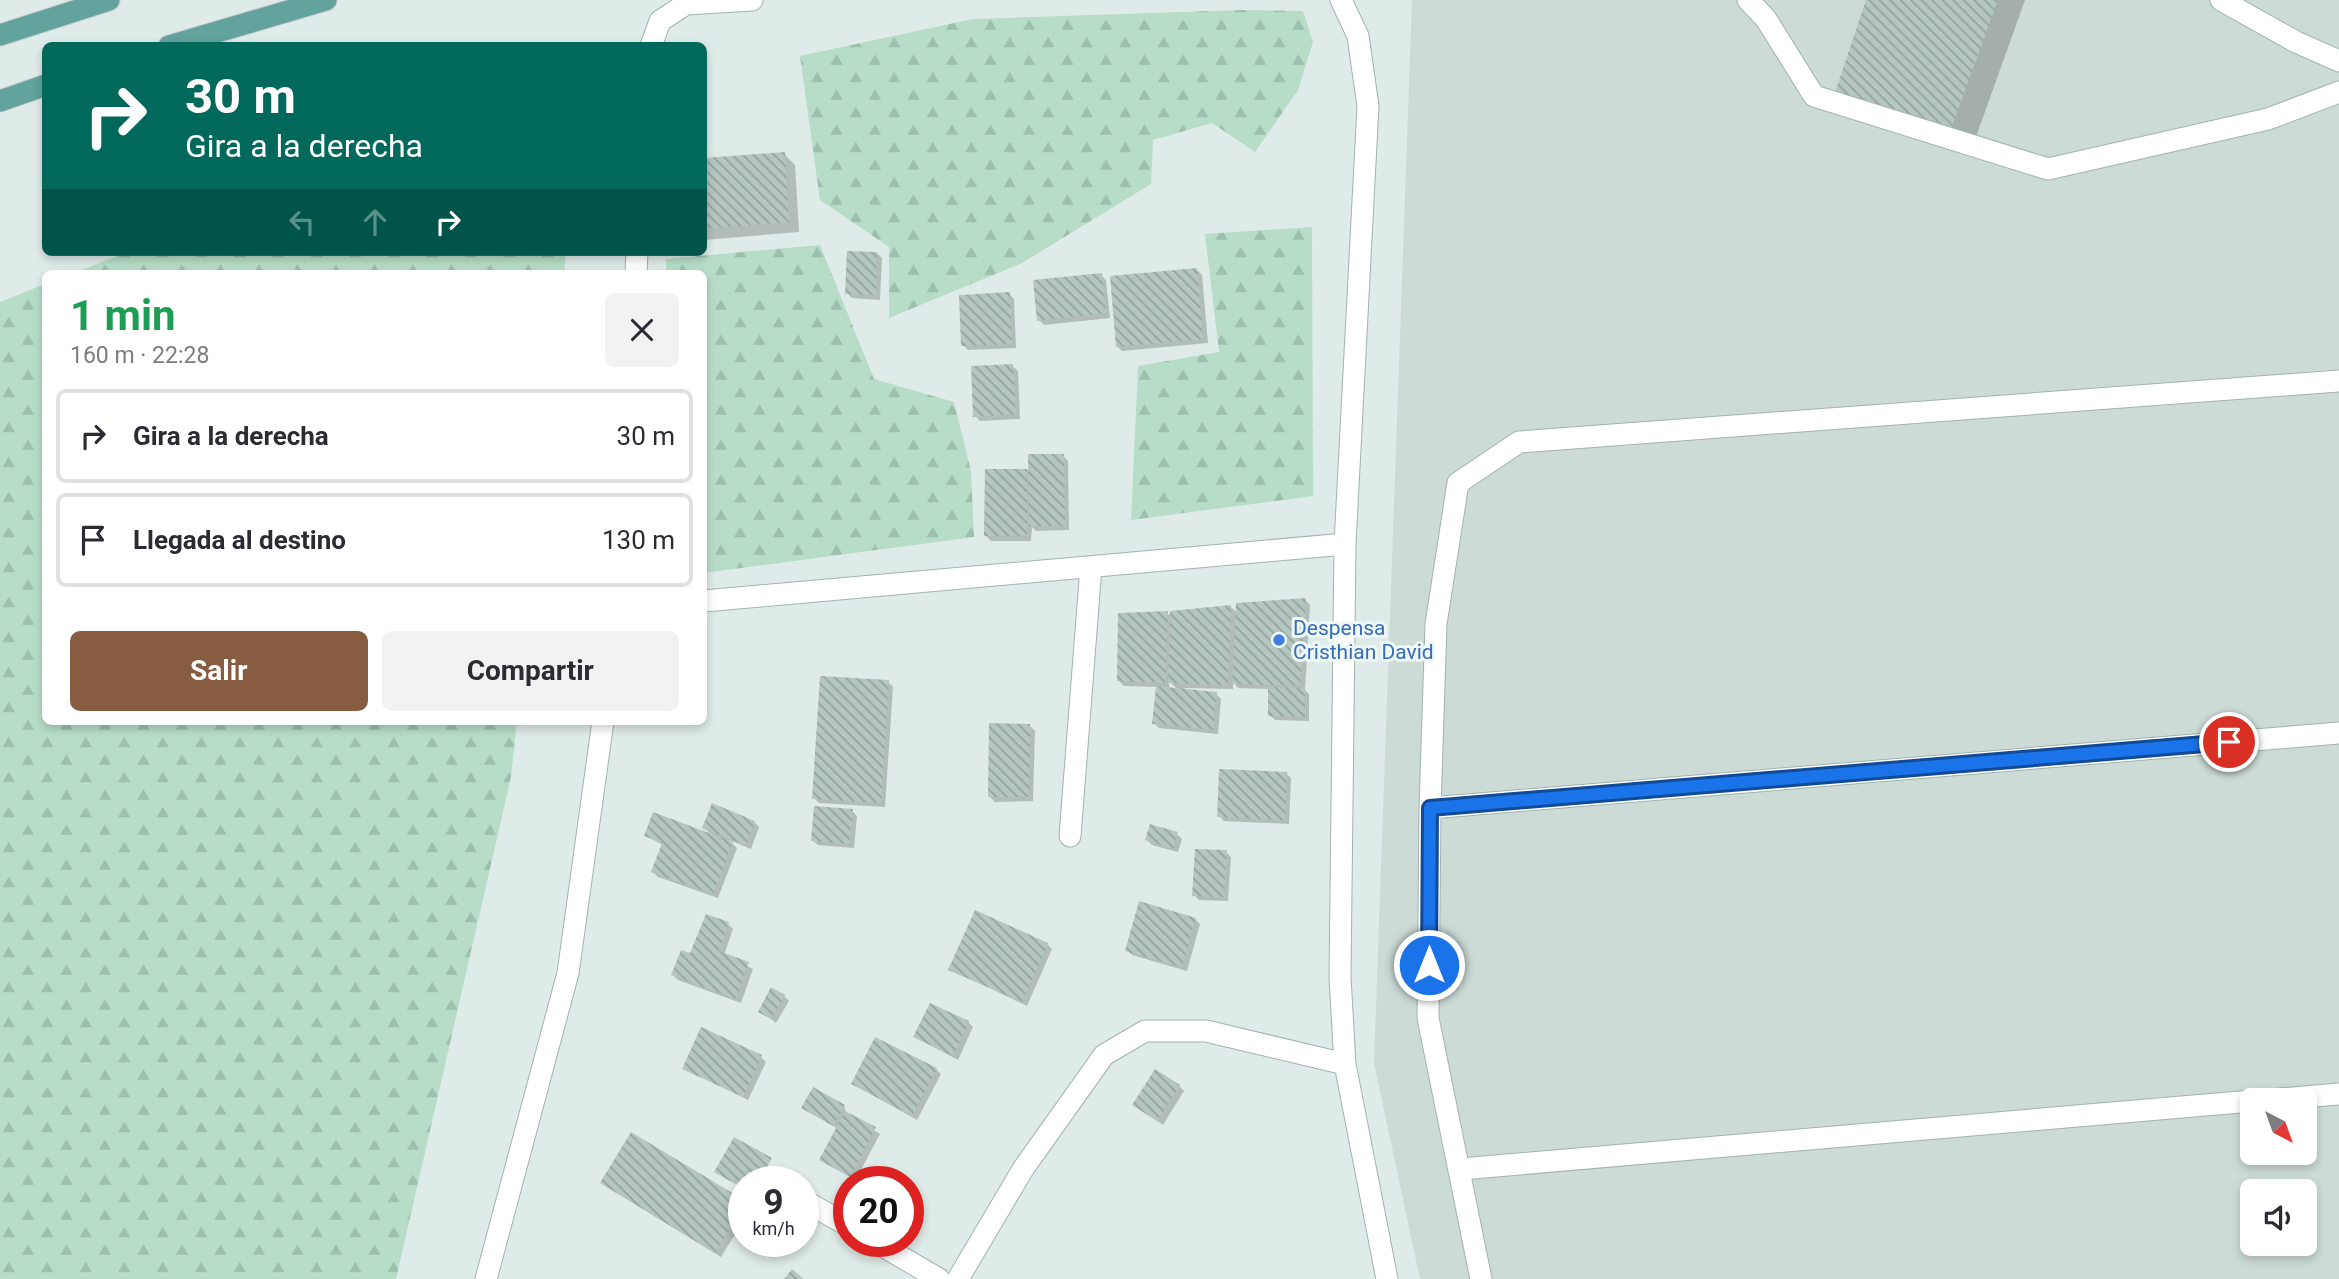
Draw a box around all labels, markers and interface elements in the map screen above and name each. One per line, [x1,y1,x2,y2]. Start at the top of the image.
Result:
text: 30 m [185,68,296,125]
icon: right [70,70,161,161]
text: Gira a la derecha [185,127,423,165]
icon: left [283,203,321,241]
icon: ahead [356,203,394,241]
icon: right [429,203,467,241]
text: 1 min [70,291,176,340]
button: close [605,293,679,367]
text: 160 m · 22:28 [70,342,209,369]
icon: right [74,417,112,455]
text: Gira a la derecha [133,421,329,451]
text: 30 m [617,421,675,451]
icon: arrive [74,521,112,559]
text: Llegada al destino [133,525,346,555]
text: 130 m [602,525,675,555]
place label: Despensa Cristhian David [1293,616,1434,664]
button: Salir [70,631,368,711]
button: Compartir [382,631,679,711]
marker: Despensa Cristhian David [1271,632,1287,648]
pin [2199,712,2259,772]
icon: arrive [2210,723,2248,761]
position arrow [1392,928,1466,1002]
north arrow [2240,1088,2317,1166]
map controls [2240,1088,2317,1256]
speed limit sign: 20 [833,1166,924,1257]
button: sound [2240,1179,2317,1256]
text: 9 [763,1182,784,1223]
text: km/h [752,1218,795,1239]

